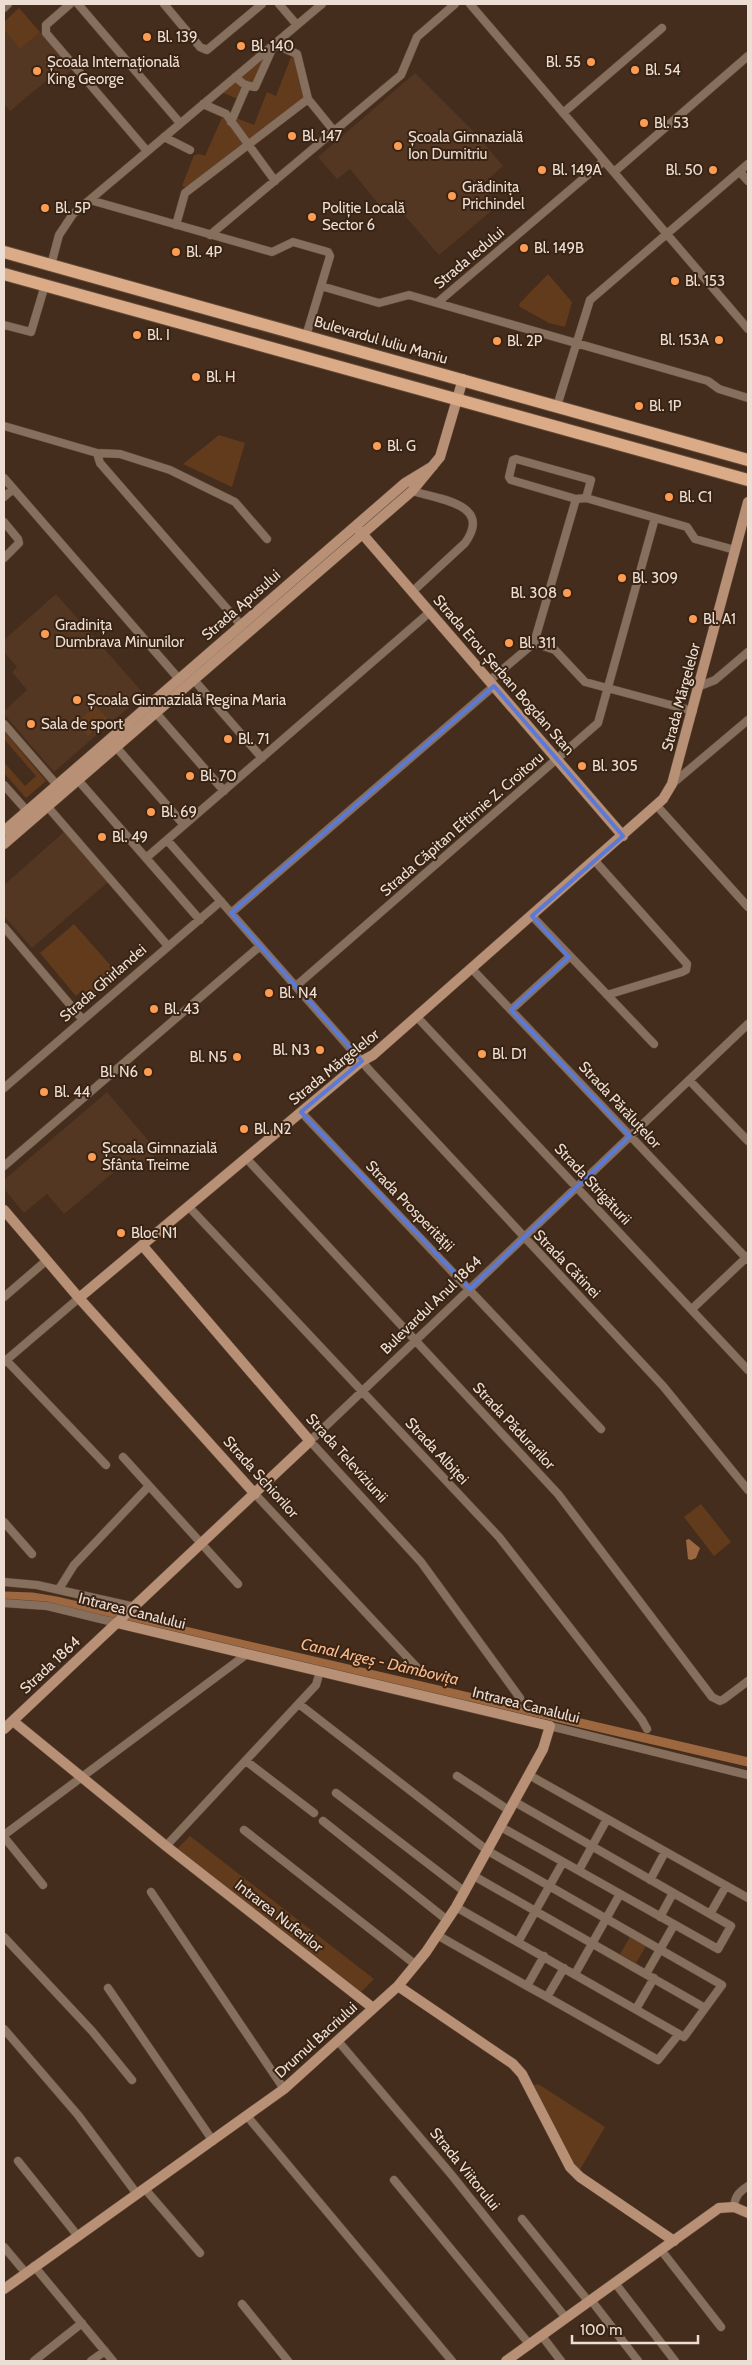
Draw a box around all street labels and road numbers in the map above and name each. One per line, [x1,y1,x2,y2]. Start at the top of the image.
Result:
street label: Strada Iedului [430,223,508,293]
street label: Bulevardul Iuliu Maniu [312,312,450,368]
street label: Strada Apusului [198,566,284,644]
street label: Strada Erou Șerban Bogdan Stan [429,591,578,759]
street label: Strada Mărgelelor [658,641,704,753]
street label: Strada Căpitan Eftimie Z. Croitoru [377,748,547,900]
street label: Strada Ghirlandei [56,941,150,1025]
street label: Strada Mărgelelor [285,1025,383,1109]
street label: Strada Părăluțelor [574,1058,665,1153]
street label: Strada Strigăturii [551,1140,635,1228]
street label: Strada Prosperității [361,1157,458,1256]
street label: Strada Cătinei [530,1226,604,1302]
street label: Bulevardul Anul 1864 [377,1252,486,1358]
street label: Strada Pădurarilor [469,1379,559,1473]
street label: Strada Televiziunii [302,1410,392,1506]
street label: Strada Albiței [401,1414,472,1489]
street label: Strada Schiorilor [220,1432,303,1522]
street label: Intrarea Canalului [77,1589,187,1633]
street label: Strada 1864 [16,1632,84,1697]
street label: Intrarea Canalului [471,1683,581,1727]
street label: Intrarea Nuferilor [231,1876,327,1956]
street label: Drumul Bacriului [271,1998,361,2082]
street label: Strada Viitorului [426,2124,504,2214]

